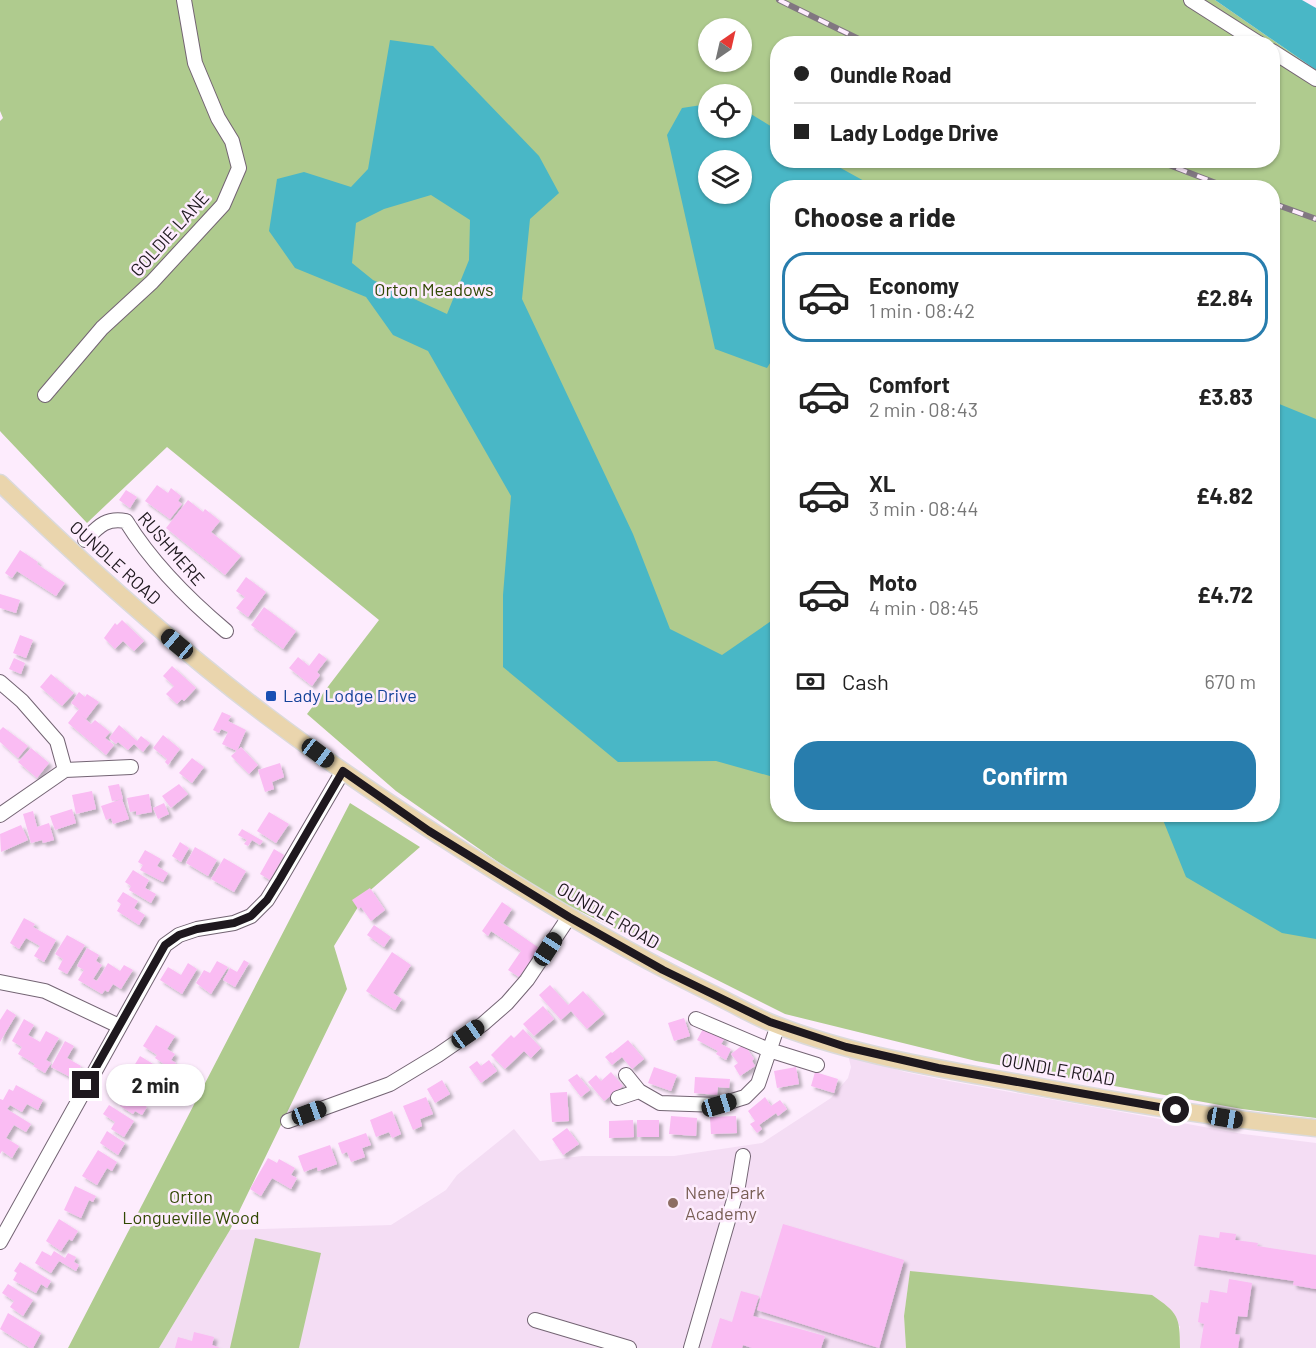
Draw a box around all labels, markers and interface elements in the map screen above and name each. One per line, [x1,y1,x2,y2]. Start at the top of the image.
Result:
north arrow [698,18,752,72]
map controls [698,18,752,204]
text: Oundle Road [830,61,952,87]
button: locate [698,84,752,138]
text: Lady Lodge Drive [830,119,998,145]
button: layers [698,150,752,204]
street label: GOLDIE LANE [125,186,213,281]
text: Choose a ride [794,200,956,232]
icon: car [797,270,851,324]
text: Economy [869,272,959,298]
park label: Orton Meadows [374,278,494,300]
text: £2.84 [1196,284,1253,310]
text: 1 min · 08:42 [869,298,975,322]
icon: car [797,369,851,423]
text: Comfort [869,371,950,397]
text: £3.83 [1198,383,1253,409]
text: 2 min · 08:43 [869,397,978,421]
icon: car [797,468,851,522]
text: XL [869,470,895,496]
text: £4.82 [1196,482,1253,508]
text: 3 min · 08:44 [869,496,978,520]
street label: RUSHMERE [134,507,210,590]
street label: OUNDLE ROAD [66,516,166,609]
icon: car [797,567,851,621]
text: Moto [869,569,917,595]
text: £4.72 [1197,581,1253,607]
text: 4 min · 08:45 [869,595,978,619]
car [157,626,197,662]
icon: cash [794,665,827,698]
text: Cash [842,668,889,694]
text: 670 m [1204,669,1256,693]
place label: Lady Lodge Drive [283,684,417,706]
marker: Lady Lodge Drive [264,689,278,703]
car [298,735,338,771]
button: Confirm [794,741,1256,810]
street label: OUNDLE ROAD [553,877,664,953]
car [531,929,565,969]
car [448,1016,488,1052]
street label: OUNDLE ROAD [1000,1048,1117,1090]
callout: 2 min [107,1064,206,1106]
route end [72,1071,99,1098]
text: 2 min [132,1073,179,1097]
car [699,1091,739,1119]
route start [1162,1096,1189,1123]
car [289,1098,329,1128]
car [1206,1106,1244,1130]
place label: Nene Park Academy [685,1181,765,1224]
park label: Orton Longueville Wood [122,1185,260,1228]
marker: Nene Park Academy [666,1196,680,1210]

